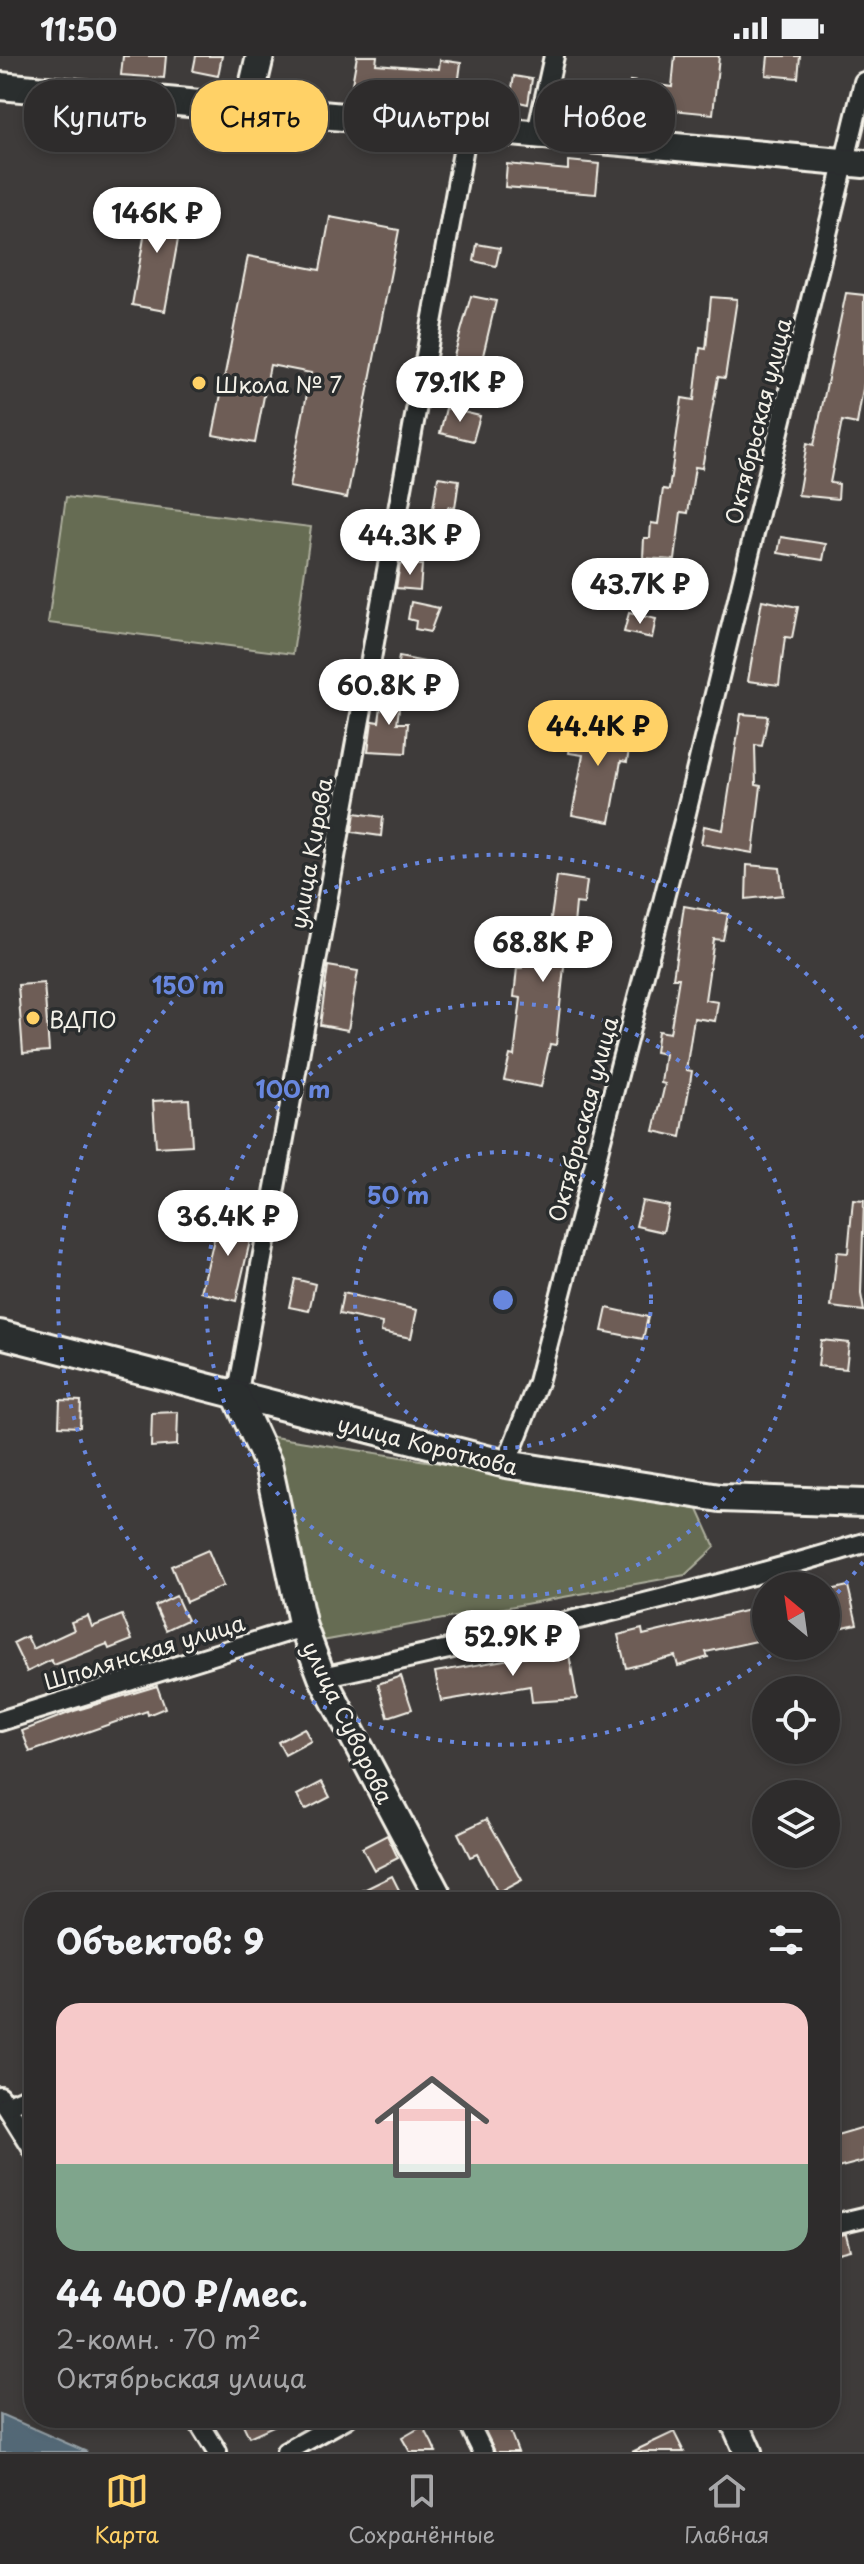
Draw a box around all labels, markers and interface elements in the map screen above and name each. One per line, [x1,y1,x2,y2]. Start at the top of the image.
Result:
text: 11:50 [40,6,117,51]
chip: Купить [24,80,175,152]
chip: Снять [191,80,328,152]
chip: Фильтры [344,80,519,152]
chip: Новое [535,80,675,152]
pin: 146K ₽ [92,187,222,255]
text: 146K ₽ [111,193,203,232]
street label: Октябрьская улица [715,314,799,528]
pin: 79.1K ₽ [386,356,534,424]
text: 79.1K ₽ [414,362,506,401]
place label: Школа № 7 [215,367,342,400]
marker: Школа № 7 [190,374,208,392]
pin: 44.3K ₽ [336,509,484,577]
text: 44.3K ₽ [358,515,462,554]
pin: 43.7K ₽ [566,558,714,626]
text: 43.7K ₽ [590,564,690,603]
pin: 60.8K ₽ [315,659,463,727]
text: 60.8K ₽ [337,665,441,704]
pin: 44.4K ₽ [524,700,672,768]
text: 44.4K ₽ [546,706,650,745]
street label: улица Кирова [280,774,340,931]
pin: 68.8K ₽ [469,916,617,984]
text: 68.8K ₽ [492,922,594,961]
text: 150 m [152,966,224,1002]
place label: ВДПО [49,1002,117,1035]
marker: ВДПО [24,1009,42,1027]
street label: Октябрьская улица [539,1012,625,1225]
text: 100 m [256,1070,330,1106]
text: 50 m [367,1176,429,1212]
pin: 36.4K ₽ [154,1190,302,1258]
text: 36.4K ₽ [176,1196,280,1235]
centre of rings [489,1286,517,1314]
street label: улица Короткова [334,1406,522,1482]
north arrow [752,1572,840,1660]
map controls [752,1572,840,1868]
street label: Шполянская улица [39,1605,249,1697]
pin: 52.9K ₽ [439,1610,587,1678]
text: 52.9K ₽ [464,1616,562,1655]
street label: улица Суворова [295,1635,403,1809]
button: locate [752,1676,840,1764]
button: layers [752,1780,840,1868]
text: Объектов: 9 [56,1914,264,1966]
icon: filters [764,1918,808,1962]
icon: home [360,2055,504,2199]
text: 44 400 ₽/мес. [56,2267,308,2319]
text: 2-комн. · 70 m² [56,2319,261,2358]
text: Октябрьская улица [56,2358,306,2397]
tab: Карта [95,2469,159,2550]
tab: Сохранённые [348,2469,495,2550]
tab: Главная [684,2469,769,2550]

